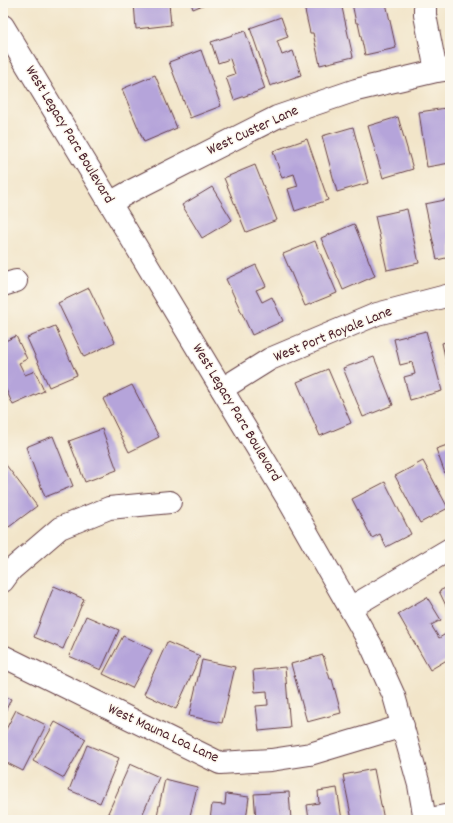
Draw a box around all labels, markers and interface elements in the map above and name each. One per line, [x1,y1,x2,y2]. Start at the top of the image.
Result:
street label: West Legacy Parc Boulevard [19,62,119,208]
street label: West Custer Lane [204,100,303,162]
street label: West Port Royale Lane [271,301,396,369]
street label: West Legacy Parc Boulevard [186,340,286,486]
street label: West Mauna Loa Lane [104,699,222,770]

